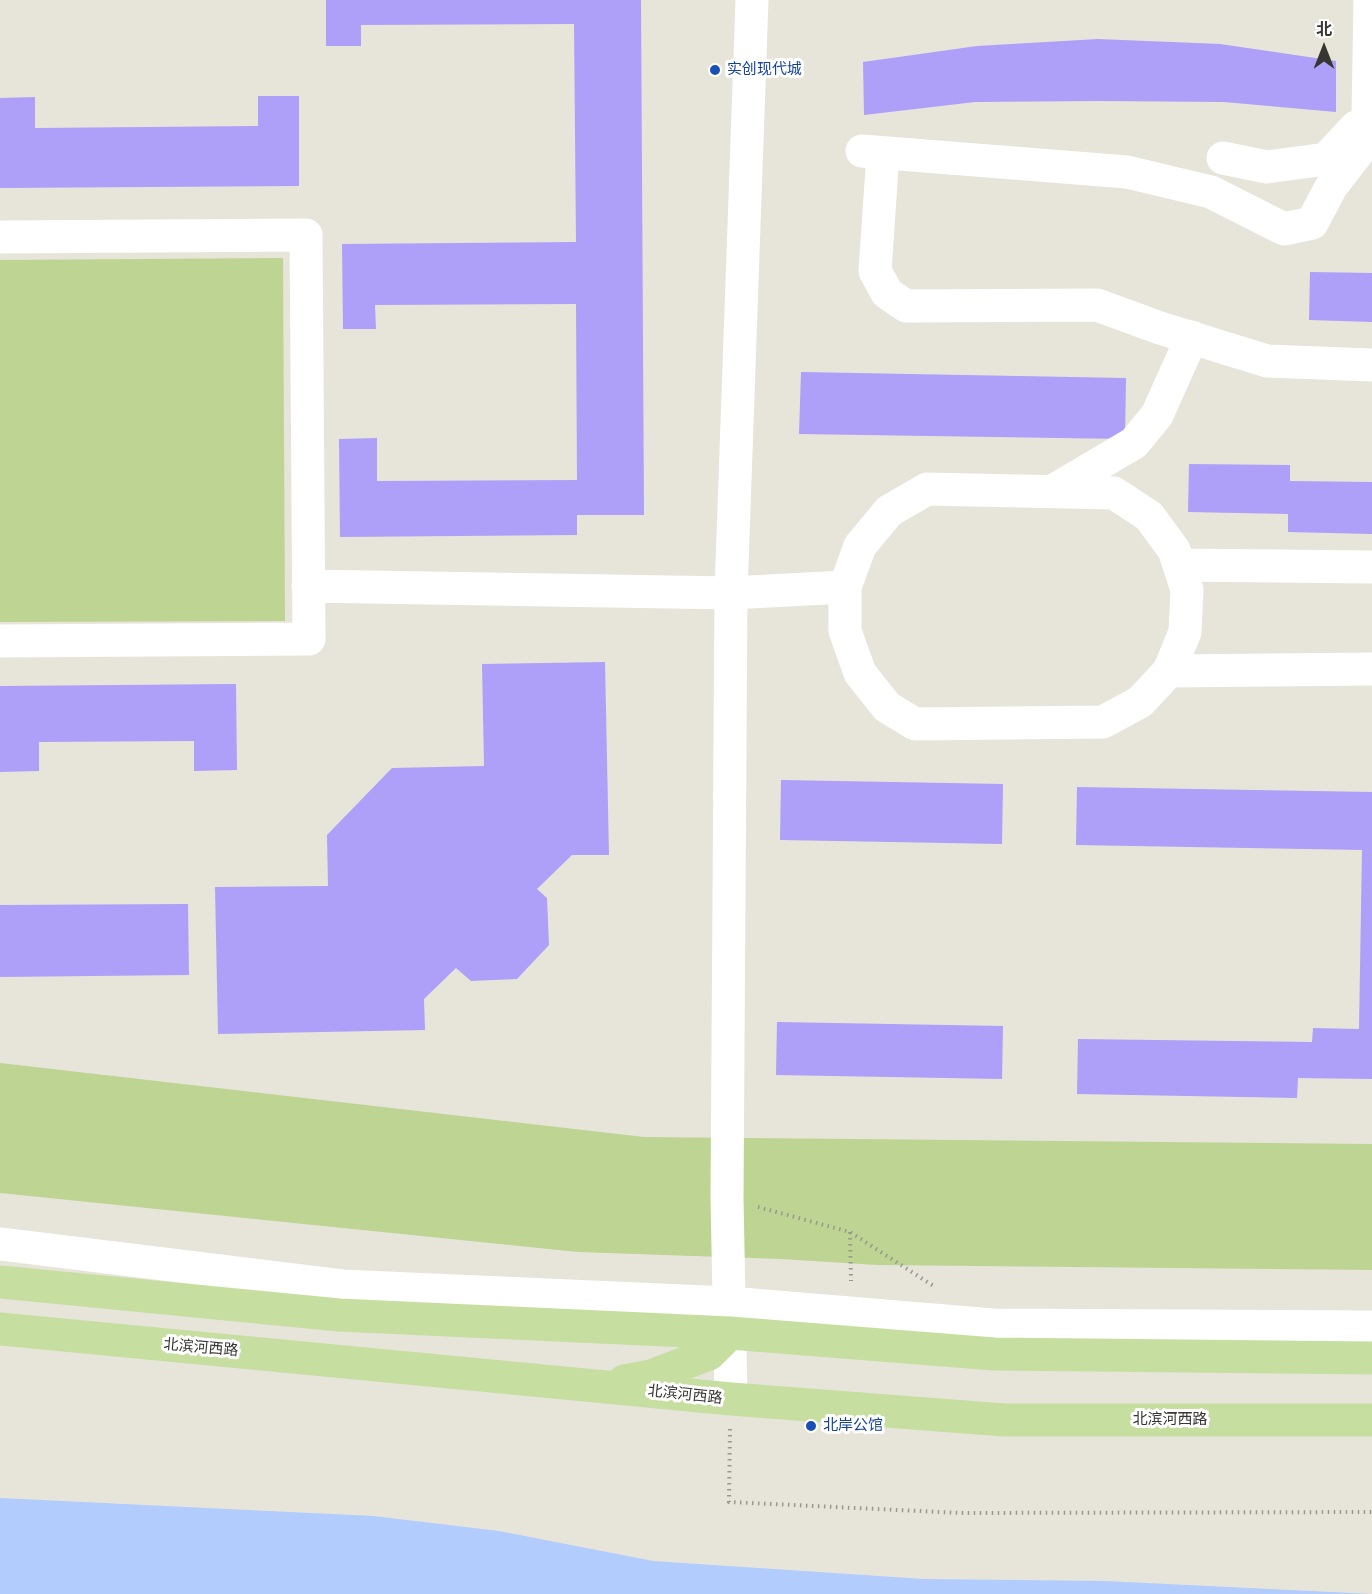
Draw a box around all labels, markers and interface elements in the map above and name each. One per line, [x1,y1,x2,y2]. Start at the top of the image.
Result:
north arrow [1294,18,1354,78]
text: 北 [1316,21,1332,38]
place label: 实创现代城 [727,61,802,79]
marker: 实创现代城 [708,63,722,77]
street label: 北滨河西路 [163,1336,239,1360]
street label: 北滨河西路 [647,1382,723,1408]
street label: 北滨河西路 [1133,1411,1207,1429]
place label: 北岸公馆 [823,1417,883,1435]
marker: 北岸公馆 [804,1419,818,1433]

